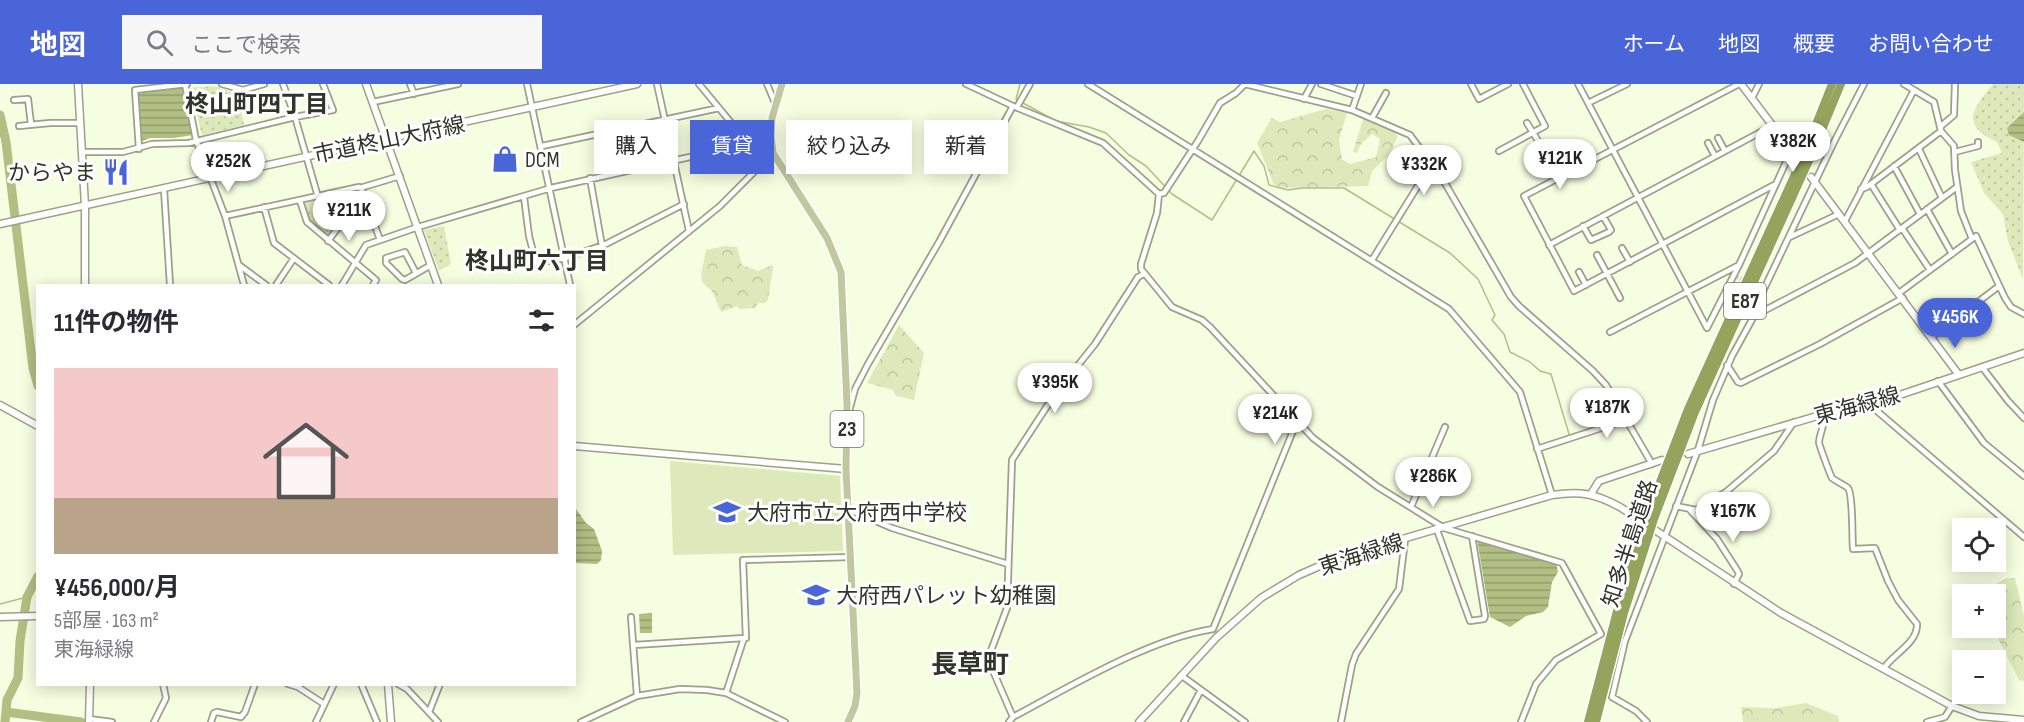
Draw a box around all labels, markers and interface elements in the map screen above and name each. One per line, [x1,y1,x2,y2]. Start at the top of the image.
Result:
search box [122,15,542,69]
icon: search [143,26,176,59]
text: 地図 [30,29,86,62]
text: ここで検索 [191,32,301,59]
text: ホーム [1623,32,1685,57]
text: 地図 [1718,32,1760,57]
text: 概要 [1793,32,1835,57]
text: お問い合わせ [1868,32,1994,57]
district label: 柊山町四丁目 [185,90,329,119]
street label: 市道柊山大府線 [311,111,467,170]
chip: 購入 [594,120,678,174]
chip: 賃貸 [690,120,774,174]
chip: 絞り込み [786,120,912,174]
chip: 新着 [924,120,1008,174]
pin: ¥382K [1751,122,1835,173]
text: ¥382K [1769,129,1817,153]
pin: ¥121K [1518,139,1602,190]
pin: ¥252K [186,142,270,193]
shop icon: DCM [490,144,520,174]
pin: ¥332K [1382,145,1466,196]
text: ¥121K [1537,146,1583,170]
place label: DCM [525,147,560,174]
text: ¥252K [205,149,251,173]
text: ¥332K [1401,152,1447,176]
restaurant icon: からやま [101,157,131,187]
place label: からやま [8,160,96,187]
pin: ¥211K [307,191,391,242]
text: ¥211K [327,198,371,222]
district label: 柊山町六丁目 [465,247,609,276]
road number: E87 [1724,283,1766,319]
pin: ¥456K [1913,298,1997,349]
icon: filters [525,304,558,337]
text: ¥456K [1931,305,1979,329]
text: 11件の物件 [54,308,178,339]
pin: ¥395K [1013,363,1097,414]
text: ¥395K [1031,370,1079,394]
street label: 東海緑線 [1811,382,1903,431]
pin: ¥187K [1565,388,1649,439]
pin: ¥214K [1233,394,1317,445]
text: ¥187K [1584,395,1630,419]
text: ¥214K [1252,401,1298,425]
icon: home [252,407,360,515]
road number: 23 [830,411,864,447]
pin: ¥286K [1391,457,1475,508]
text: ¥286K [1409,464,1457,488]
street label: 知多半島道路 [1597,477,1664,610]
pin: ¥167K [1691,492,1775,543]
school or university icon: 大府市立大府西中学校 [712,497,742,527]
text: ¥167K [1710,499,1756,523]
place label: 大府市立大府西中学校 [747,500,967,527]
map controls [1952,518,2006,704]
button: locate [1952,518,2006,572]
street label: 東海緑線 [1315,529,1407,582]
text: ¥456,000/月 [54,573,180,604]
school or university icon: 大府西パレット幼稚園 [801,580,831,610]
place label: 大府西パレット幼稚園 [836,583,1056,610]
button: + [1952,584,2006,638]
text: 5部屋 · 163 m² [54,609,159,633]
text: 東海緑線 [54,638,134,662]
district label: 長草町 [931,650,1009,681]
button: − [1952,650,2006,704]

